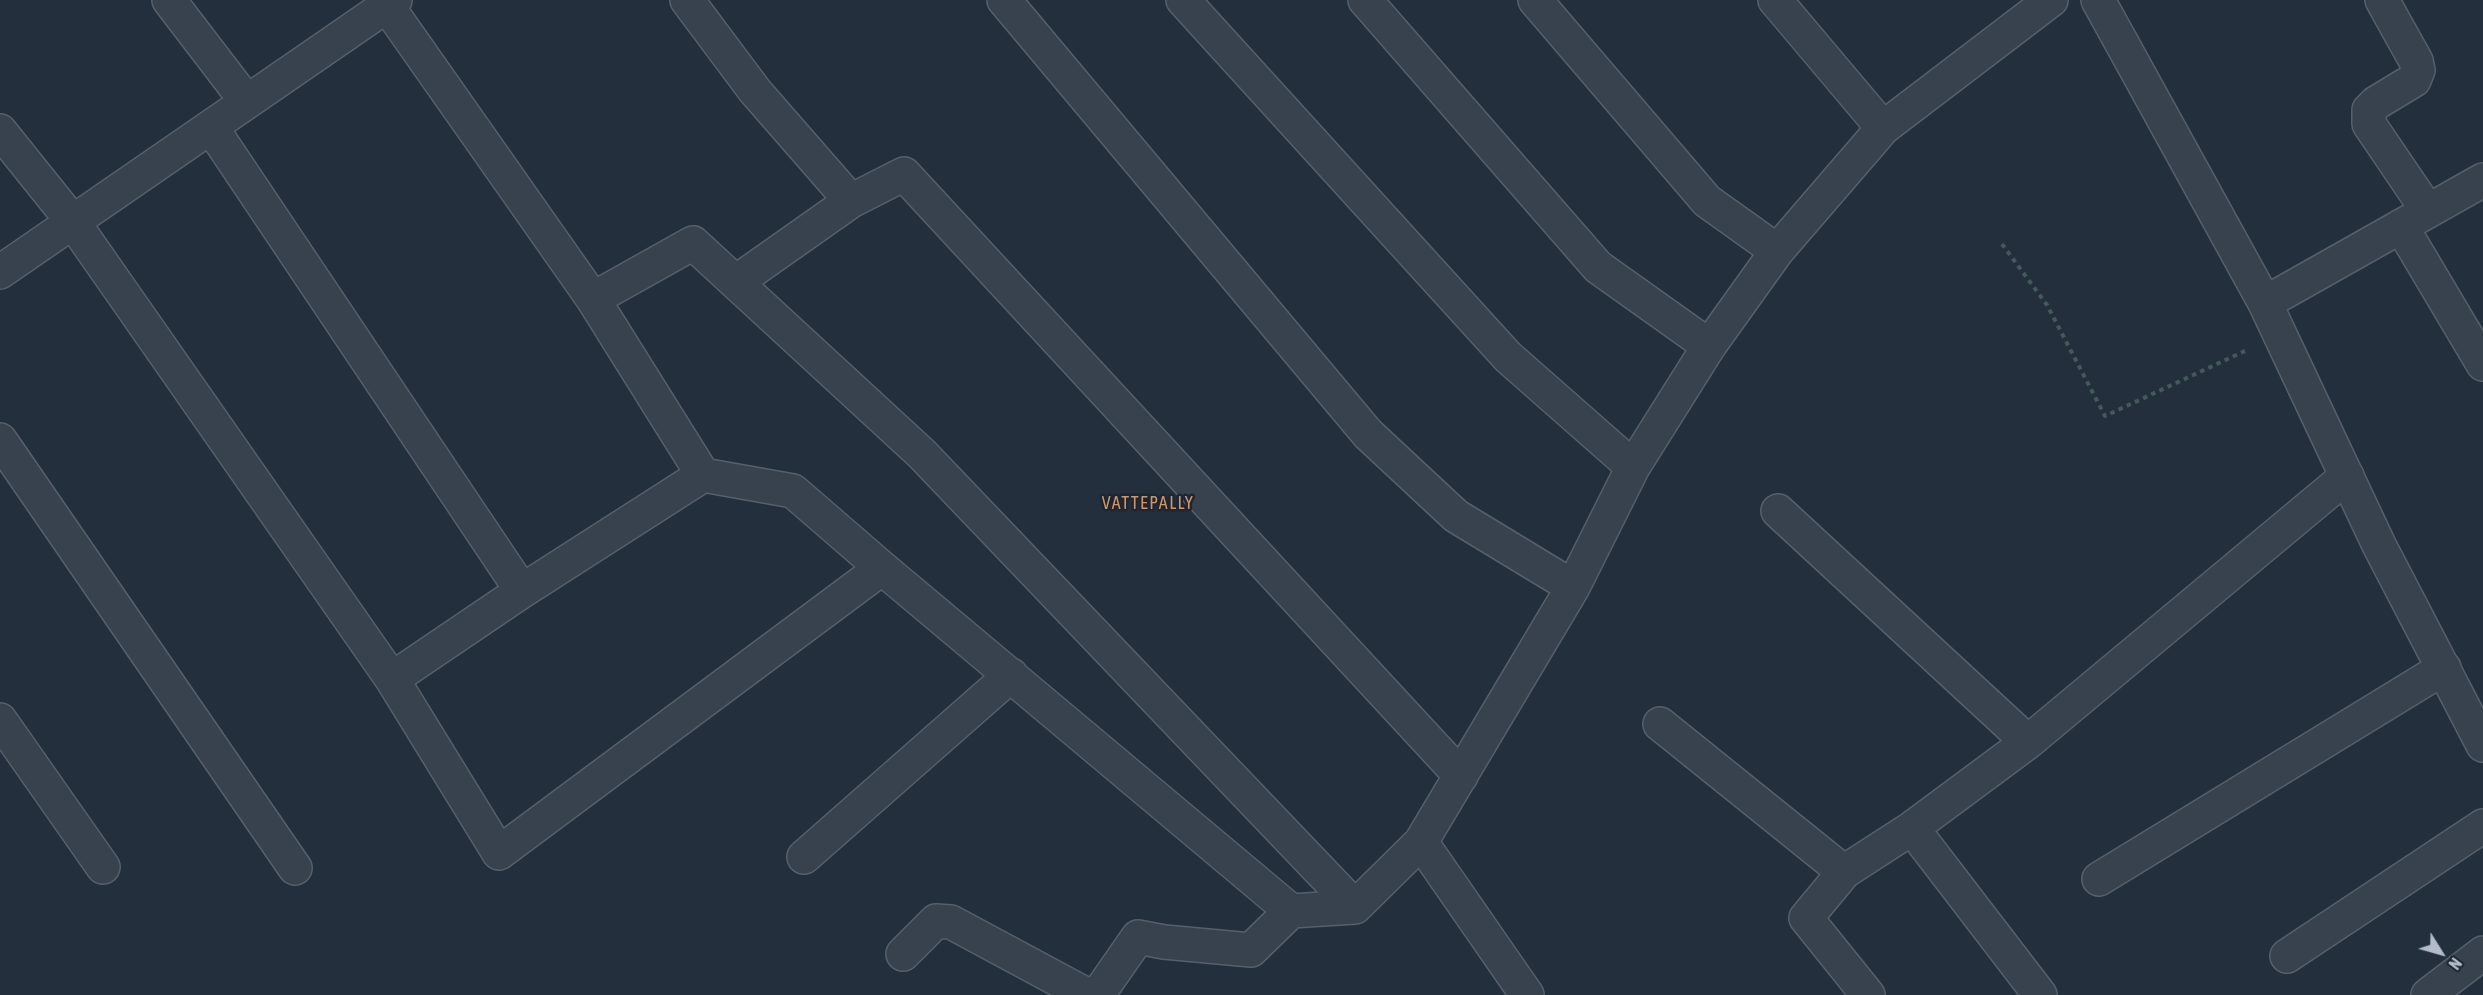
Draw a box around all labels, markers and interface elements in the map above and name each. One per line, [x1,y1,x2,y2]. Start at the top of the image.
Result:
district label: VATTEPALLY [1102,492,1194,514]
north arrow [2411,923,2471,983]
text: N [2445,955,2465,973]

